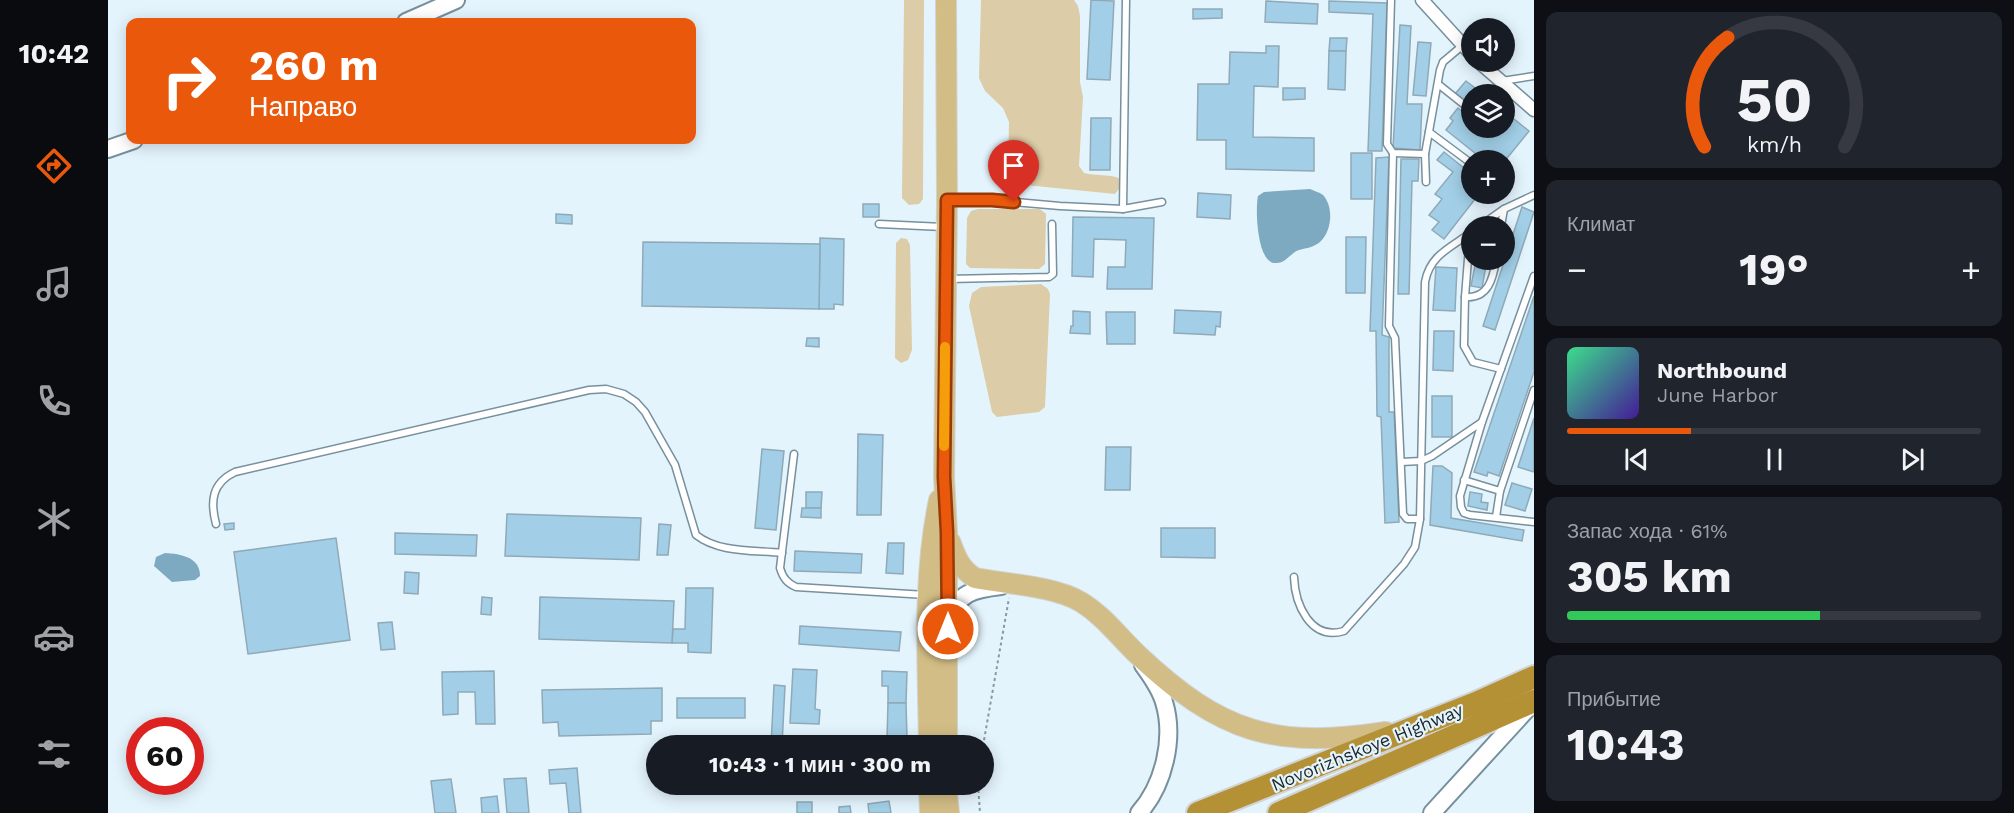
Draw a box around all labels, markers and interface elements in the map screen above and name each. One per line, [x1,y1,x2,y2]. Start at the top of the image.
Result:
map controls [1461,18,1515,270]
button: sound [1461,18,1515,72]
text: 10:42 [19,38,89,70]
text: 260 m [249,41,379,90]
icon: right [150,42,228,120]
text: 50 [1736,63,1812,136]
button: layers [1461,84,1515,138]
text: Направо [249,91,357,123]
text: km/h [1746,132,1802,157]
pin [988,140,1039,202]
icon: directions [33,145,75,187]
icon: arrive [997,149,1030,182]
button: + [1461,150,1515,204]
text: Климат [1567,212,1635,236]
button: − [1461,216,1515,270]
text: 19° [1739,243,1809,296]
text: − [1567,250,1587,289]
text: + [1961,250,1981,289]
icon: music [33,263,75,305]
text: Northbound [1657,358,1787,383]
icon: phone [33,380,75,422]
text: June Harbor [1657,383,1778,407]
icon: previous [1620,443,1653,476]
icon: pause [1758,443,1791,476]
icon: next [1896,443,1929,476]
icon: climate [33,498,75,540]
text: Запас хода · 61% [1567,519,1727,543]
text: 305 km [1567,550,1732,603]
position arrow [916,597,980,661]
icon: car [33,616,75,658]
text: Прибытие [1567,687,1661,711]
street label: Novorizhskoye Highway [1268,699,1467,795]
speed limit sign: 60 [126,717,204,795]
text: 10:43 [1567,718,1685,771]
icon: filters [33,733,75,775]
text: 10:43 · 1 мин · 300 m [709,752,931,777]

